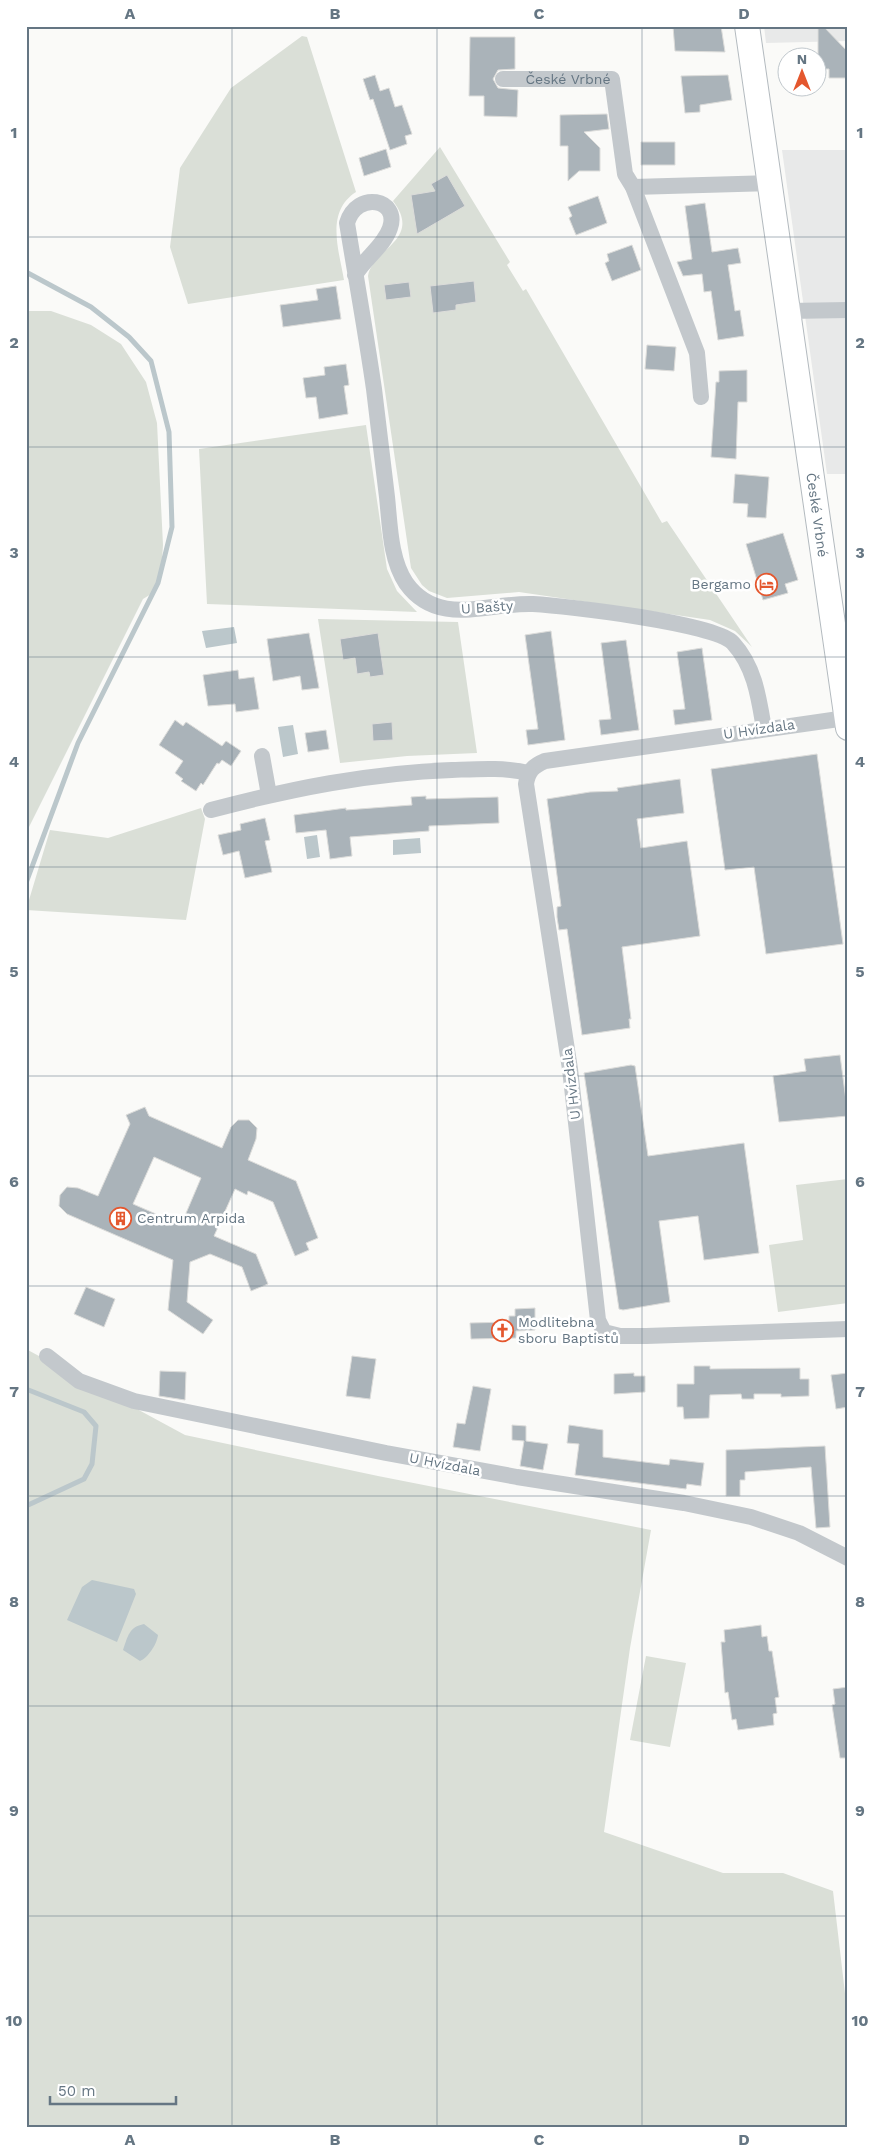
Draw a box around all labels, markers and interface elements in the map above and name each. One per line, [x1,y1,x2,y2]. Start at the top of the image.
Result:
text: A [125,4,136,23]
text: B [330,4,341,23]
text: C [534,4,545,23]
text: D [738,4,750,23]
north arrow [776,48,826,98]
text: N [797,51,807,67]
street label: České Vrbné [526,71,611,87]
text: 1 [11,123,17,142]
text: 1 [857,123,863,142]
text: 2 [9,333,19,352]
text: 2 [855,333,865,352]
street label: České Vrbné [803,472,831,558]
text: 3 [9,543,19,562]
text: 3 [855,543,865,562]
hotel icon: Bergamo [755,572,779,596]
place label: Bergamo [691,576,751,592]
street label: U Bašty [460,597,514,617]
street label: U Hvízdala [722,716,796,742]
text: 4 [9,752,19,771]
text: 4 [855,752,865,771]
text: 5 [9,962,19,981]
text: 5 [855,962,865,981]
street label: U Hvízdala [559,1047,583,1121]
text: 6 [9,1172,19,1191]
text: 6 [855,1172,865,1191]
building icon: Centrum Arpida [109,1206,133,1230]
place label: Centrum Arpida [137,1210,245,1226]
place label: Modlitebna sboru Baptistů [518,1314,619,1346]
church icon: Modlitebna sboru Baptistů [490,1318,514,1342]
text: 7 [9,1382,19,1401]
text: 7 [855,1382,865,1401]
street label: U Hvízdala [408,1449,482,1479]
text: 8 [9,1592,19,1611]
text: 8 [855,1592,865,1611]
text: 9 [9,1801,19,1820]
text: 9 [855,1801,865,1820]
text: 10 [5,2011,23,2030]
text: 10 [851,2011,869,2030]
scale bar [50,2073,176,2105]
text: 50 m [58,2082,95,2100]
text: A [125,2130,136,2149]
text: B [330,2130,341,2149]
text: C [534,2130,545,2149]
text: D [738,2130,750,2149]

